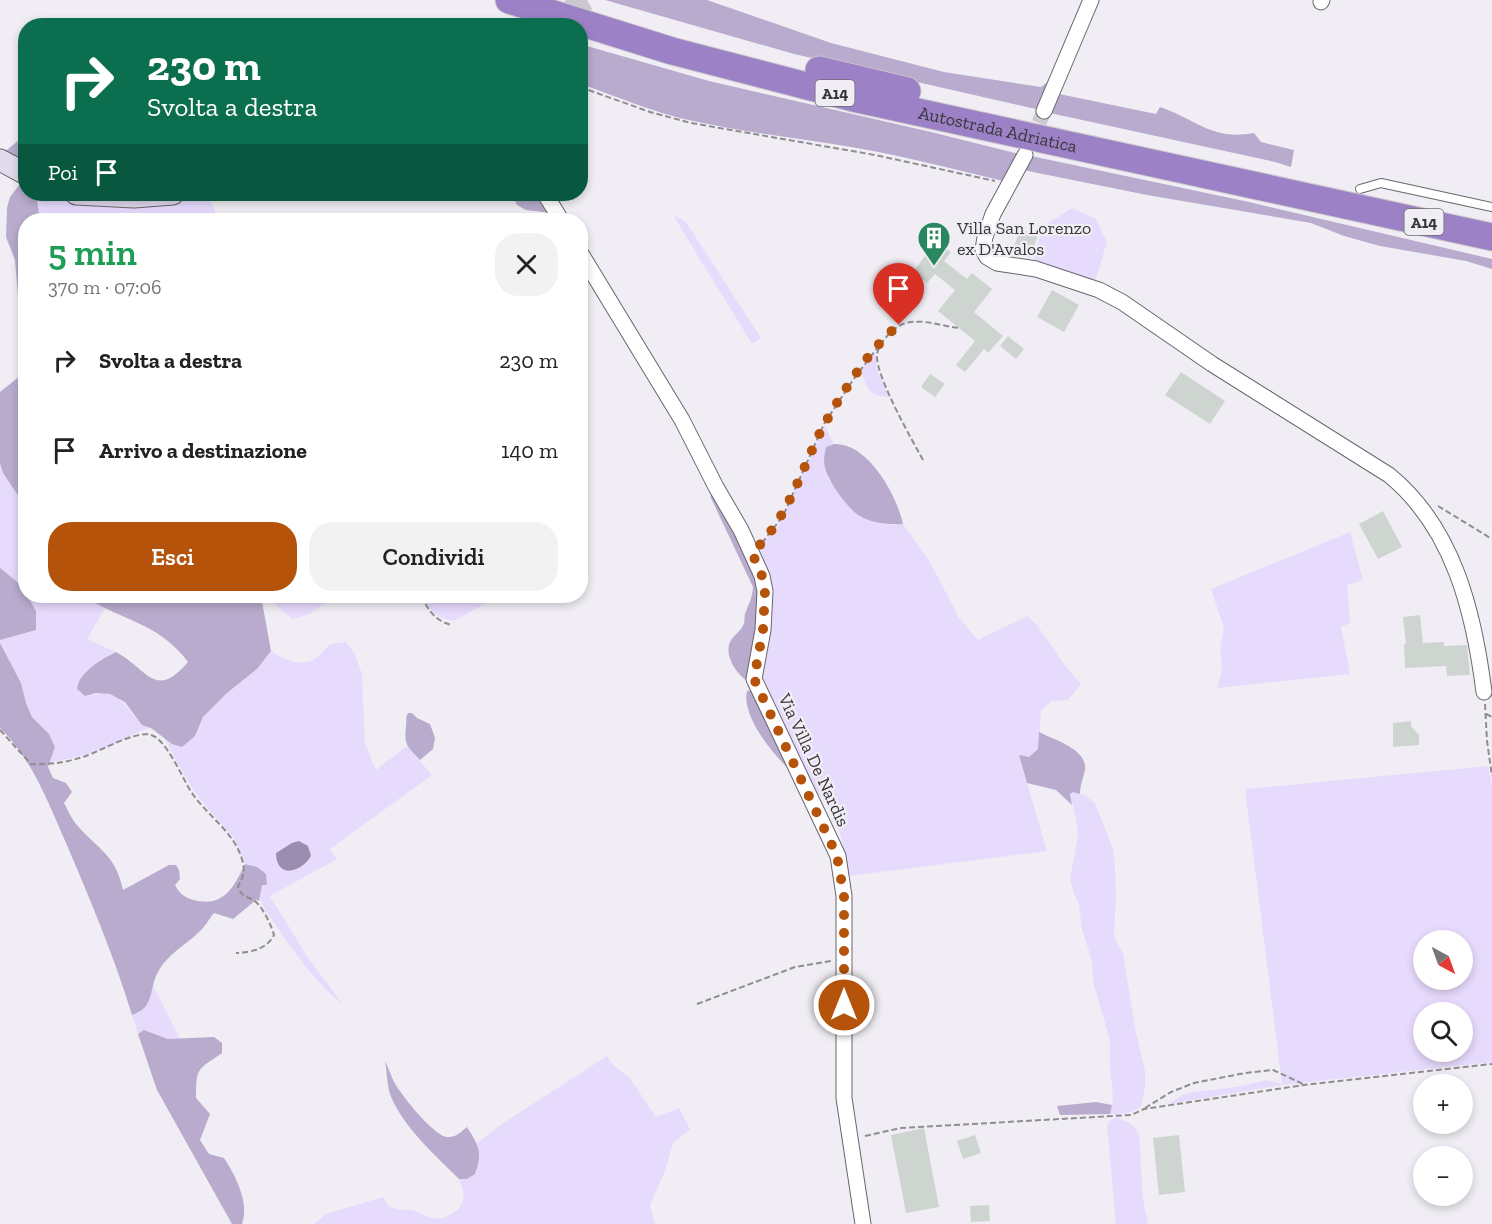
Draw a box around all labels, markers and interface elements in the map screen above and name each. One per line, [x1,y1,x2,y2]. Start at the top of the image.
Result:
text: 230 m [147,40,261,91]
icon: right [48,42,126,120]
road number: A14 [816,80,854,106]
text: Svolta a destra [147,91,318,123]
street label: Autostrada Adriatica [916,102,1079,158]
icon: arrive [90,156,123,189]
text: Poi [48,159,78,186]
road number: A14 [1404,209,1444,235]
place label: Villa San Lorenzo ex D'Avalos [956,217,1091,260]
building icon: Villa San Lorenzo ex D'Avalos [916,220,952,267]
text: 5 min [48,231,137,274]
button: close [495,233,558,296]
pin [873,263,924,325]
icon: arrive [882,272,915,305]
text: 370 m · 07:06 [48,275,162,299]
icon: right [48,344,81,377]
text: Svolta a destra [99,347,242,374]
text: 230 m [499,347,558,374]
icon: arrive [48,434,81,467]
text: Arrivo a destinazione [99,437,307,464]
text: 140 m [501,437,558,464]
button: Esci [48,522,297,591]
button: Condividi [309,522,558,591]
street label: Via Villa De Nardis [773,689,855,830]
north arrow [1413,930,1473,990]
map controls [1413,930,1473,1206]
position arrow [812,973,876,1037]
button: search [1413,1002,1473,1062]
button: + [1413,1074,1473,1134]
button: − [1413,1146,1473,1206]

